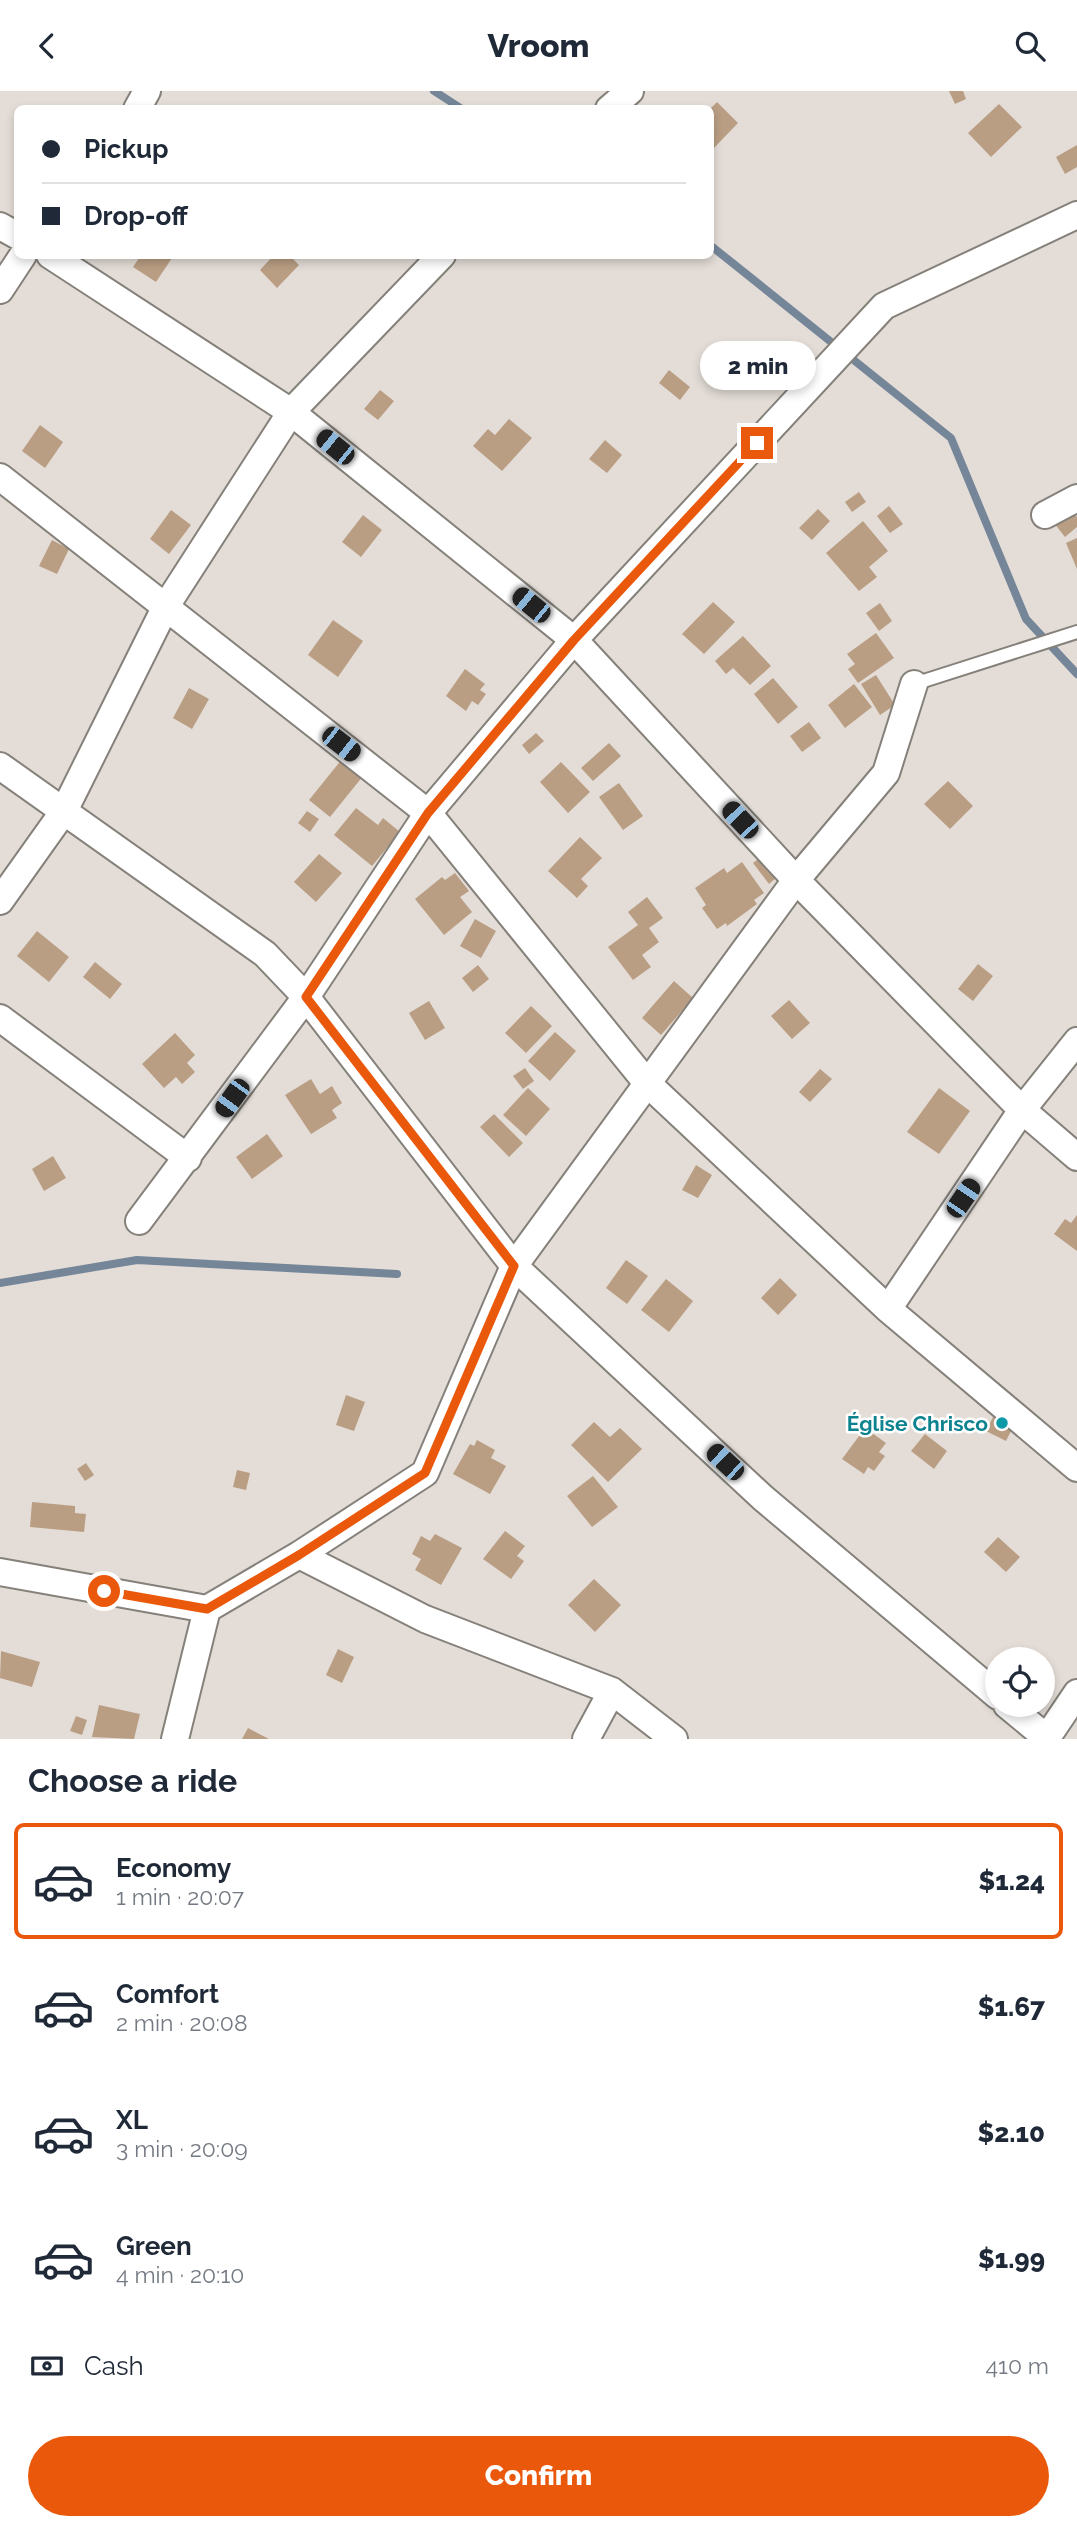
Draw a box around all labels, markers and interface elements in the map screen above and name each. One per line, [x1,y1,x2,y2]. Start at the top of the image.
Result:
icon: back [28,27,66,65]
text: Vroom [488,27,589,64]
icon: search [1011,27,1049,65]
text: Pickup [84,134,169,164]
text: Drop-off [84,201,188,231]
callout: 2 min [699,341,815,391]
text: 2 min [728,352,788,379]
car [313,426,358,468]
route end [741,427,773,459]
car [509,584,554,626]
car [318,723,365,765]
car [718,797,763,843]
car [212,1075,253,1121]
car [943,1175,984,1221]
place label: Église Chrisco [847,1411,988,1436]
marker: Église Chrisco [994,1415,1010,1431]
car [703,1440,748,1484]
route start [88,1575,120,1607]
map controls [985,1647,1055,1717]
button: locate [985,1647,1055,1717]
text: Choose a ride [28,1762,237,1799]
icon: car [32,1850,95,1913]
text: Economy [116,1853,231,1883]
text: $1.24 [979,1866,1045,1896]
text: 1 min · 20:07 [116,1883,244,1910]
icon: car [32,1976,95,2039]
text: Comfort [116,1979,219,2009]
text: $1.67 [978,1992,1045,2022]
text: 2 min · 20:08 [116,2009,248,2036]
icon: car [32,2102,95,2165]
text: XL [116,2105,148,2135]
text: $2.10 [978,2118,1045,2148]
text: 3 min · 20:09 [116,2135,248,2162]
icon: car [32,2228,95,2291]
text: Green [116,2231,192,2261]
text: $1.99 [978,2244,1045,2274]
text: 4 min · 20:10 [116,2261,244,2288]
icon: cash [28,2347,66,2385]
text: Cash [84,2351,144,2381]
text: 410 m [986,2352,1049,2379]
button: Confirm [28,2436,1049,2516]

